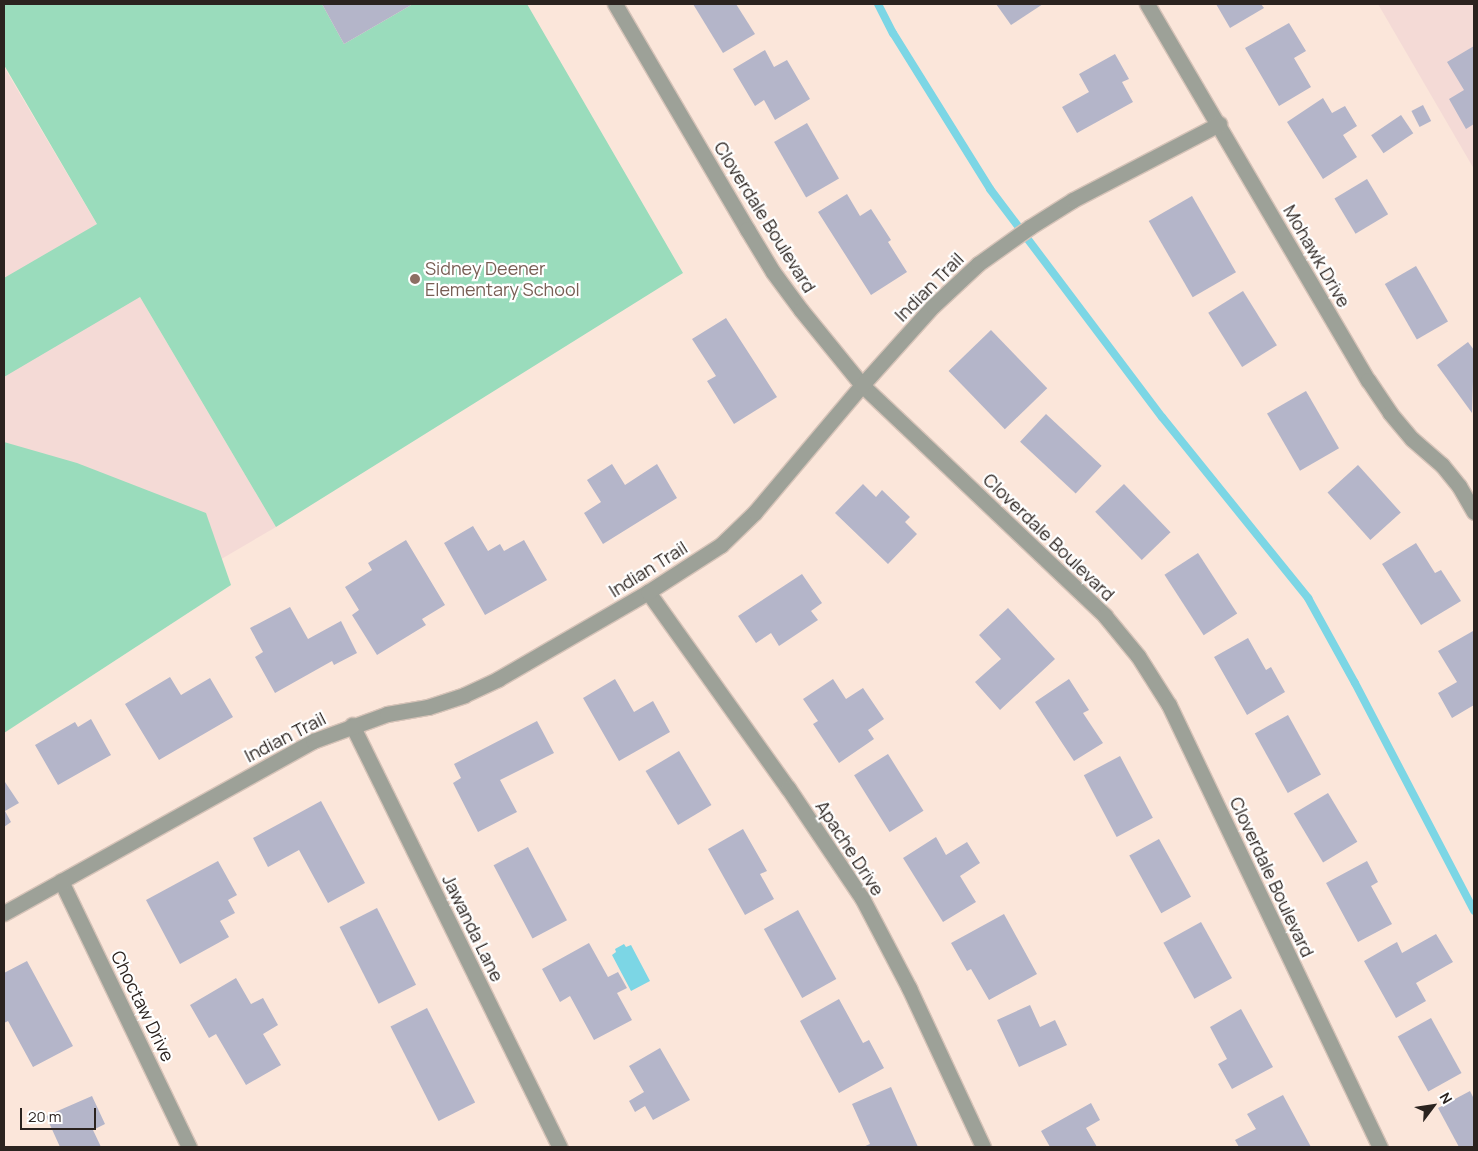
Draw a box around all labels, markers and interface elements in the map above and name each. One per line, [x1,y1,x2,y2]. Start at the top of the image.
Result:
street label: Cloverdale Boulevard [710,137,820,297]
street label: Mohawk Drive [1279,201,1355,311]
street label: Indian Trail [890,248,968,326]
place label: Sidney Deener Elementary School [425,258,580,300]
marker: Sidney Deener Elementary School [409,273,421,285]
street label: Cloverdale Boulevard [979,469,1119,605]
street label: Indian Trail [605,536,691,602]
street label: Indian Trail [241,707,329,767]
street label: Cloverdale Boulevard [1225,793,1319,961]
street label: Apache Drive [811,796,889,900]
street label: Jawanda Lane [438,871,508,985]
street label: Choctaw Drive [107,947,179,1065]
north arrow [1408,1081,1458,1131]
text: N [1436,1089,1457,1107]
scale bar [22,1098,99,1130]
text: 20 m [28,1106,61,1127]

